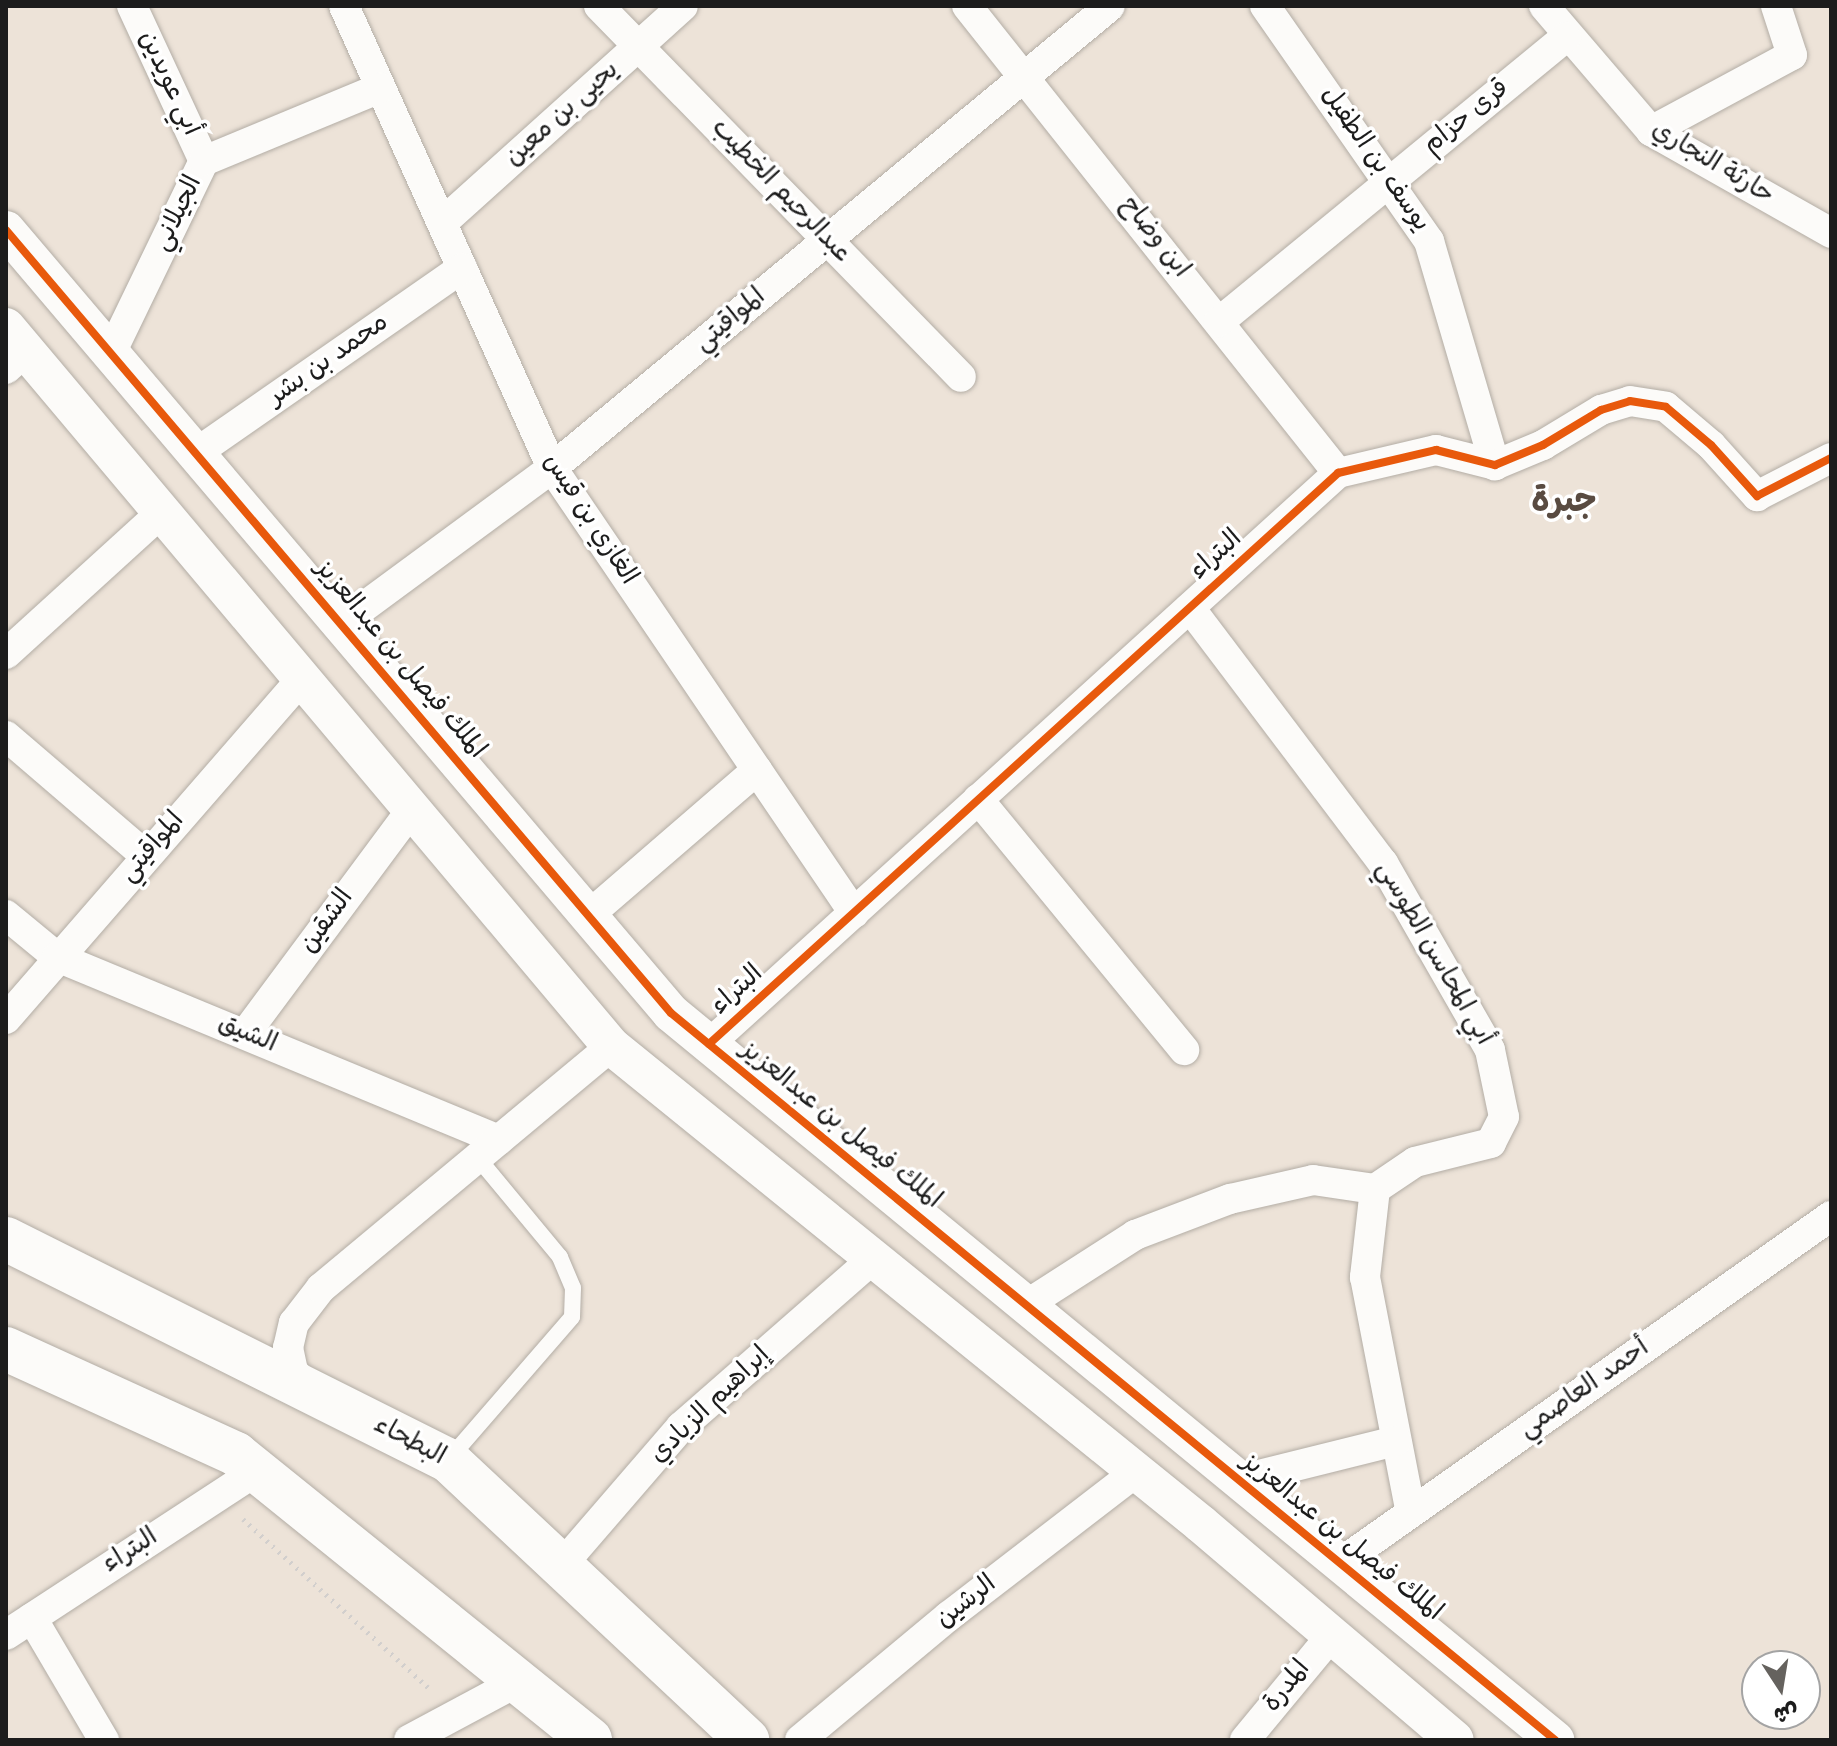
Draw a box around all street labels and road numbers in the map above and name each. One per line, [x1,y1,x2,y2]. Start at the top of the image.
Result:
street label: أبي عويدين [130,27,206,141]
street label: يحيى بن معين [500,56,626,174]
street label: قرى حزام [1418,74,1516,162]
street label: يوسف بن الطفيل [1313,82,1435,238]
street label: عبدالرحيم الخطيب [704,114,856,270]
street label: حارثة النجاري [1645,115,1779,213]
street label: الجيلاني [147,171,211,257]
street label: ابن وضاح [1112,191,1196,285]
street label: المواقيتي [689,282,773,360]
street label: محمد بن بشر [263,308,395,414]
street label: الغازي بن قيس [535,448,643,592]
street label: البتراء [1184,524,1250,588]
street label: الملك فيصل بن عبدالعزيز [307,554,491,766]
street label: المواقيتي [114,806,192,890]
street label: أبي المحاسن الطوسي [1368,856,1498,1052]
street label: الشقين [294,884,362,960]
street label: البتراء [705,959,771,1023]
street label: الشيق [213,1009,281,1061]
street label: الملك فيصل بن عبدالعزيز [733,1035,947,1217]
street label: أحمد العاصمي [1514,1334,1656,1446]
street label: إبراهيم الزيادي [644,1341,778,1471]
street label: البطحاء [368,1410,450,1474]
street label: الملك فيصل بن عبدالعزيز [1234,1447,1448,1629]
street label: البتراء [98,1523,164,1581]
street label: الرشين [930,1570,1004,1636]
street label: المدرة [1258,1655,1318,1719]

